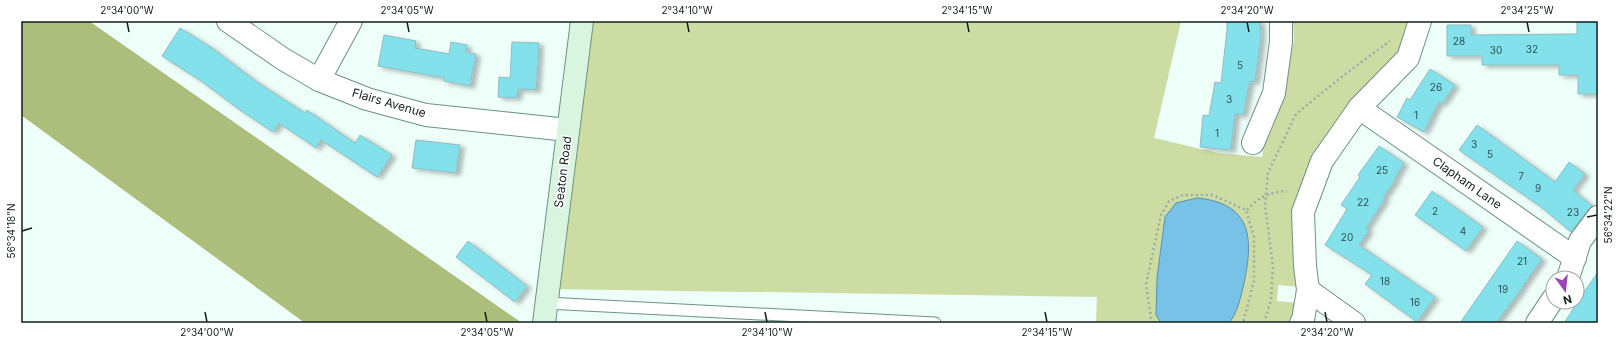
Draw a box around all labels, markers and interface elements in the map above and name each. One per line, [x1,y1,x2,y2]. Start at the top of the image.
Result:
text: 2°34'00"W [100,4,154,16]
text: 2°34'05"W [380,4,434,16]
text: 2°34'10"W [661,4,713,16]
text: 2°34'15"W [942,4,993,16]
text: 2°34'20"W [1220,4,1274,16]
text: 2°34'25"W [1501,4,1554,16]
house number: 28 [1453,35,1465,47]
house number: 32 [1526,43,1538,55]
house number: 30 [1490,44,1502,56]
house number: 5 [1237,59,1243,71]
house number: 26 [1430,81,1442,93]
street label: Flairs Avenue [351,85,428,120]
house number: 3 [1226,93,1232,105]
house number: 1 [1414,109,1418,121]
house number: 1 [1215,127,1219,139]
street label: Seaton Road [551,135,574,209]
house number: 3 [1471,138,1477,150]
house number: 5 [1487,148,1493,160]
street label: Clapham Lane [1430,153,1505,212]
house number: 25 [1376,164,1388,176]
house number: 7 [1518,170,1524,182]
house number: 9 [1535,182,1541,194]
text: 56°34'22"N [1602,187,1614,243]
house number: 22 [1357,196,1369,208]
text: 56°34'18"N [5,204,17,258]
house number: 2 [1432,205,1438,217]
house number: 23 [1567,206,1579,218]
house number: 4 [1460,225,1466,237]
house number: 20 [1341,231,1353,243]
house number: 21 [1517,255,1527,267]
north arrow [1545,270,1585,310]
house number: 18 [1380,275,1390,287]
house number: 19 [1498,283,1508,295]
text: N [1562,292,1573,308]
house number: 16 [1410,296,1420,308]
text: 2°34'00"W [180,326,234,338]
text: 2°34'05"W [460,326,514,338]
text: 2°34'10"W [741,326,793,338]
text: 2°34'15"W [1022,326,1073,338]
text: 2°34'20"W [1300,326,1354,338]

